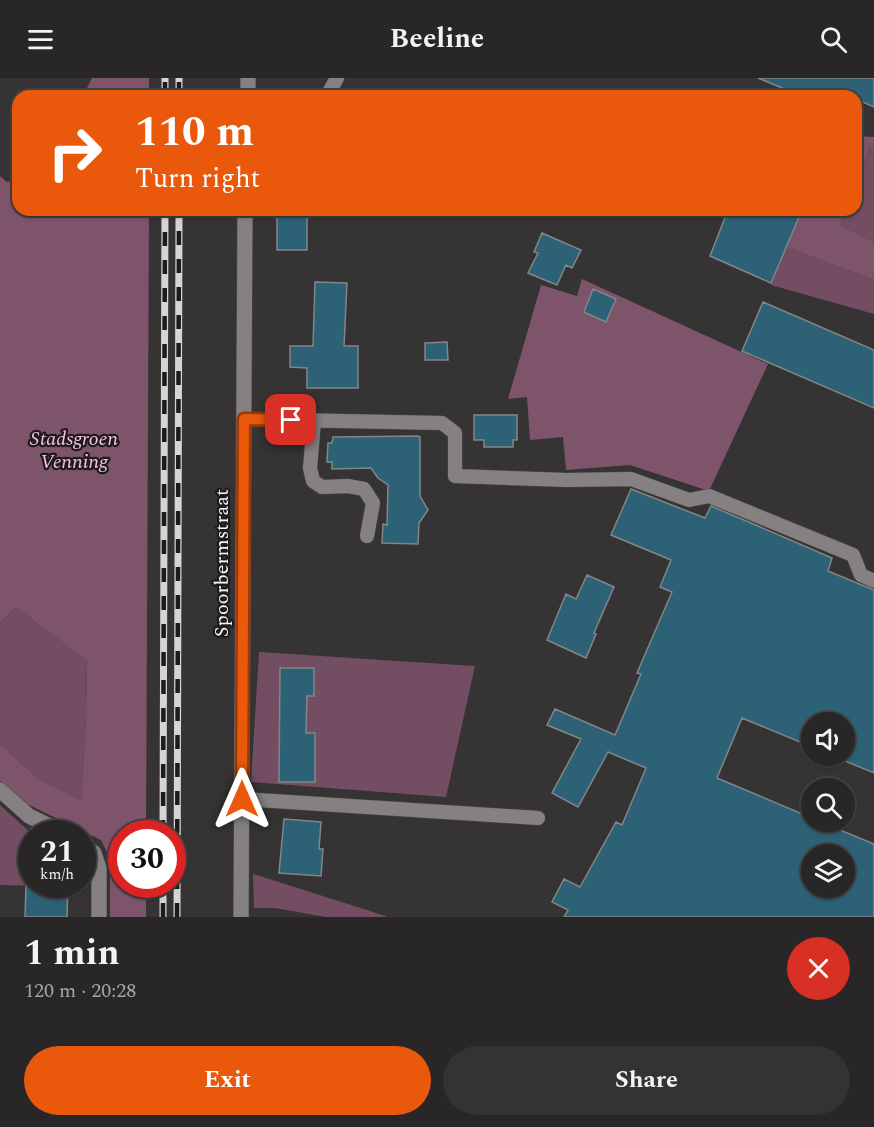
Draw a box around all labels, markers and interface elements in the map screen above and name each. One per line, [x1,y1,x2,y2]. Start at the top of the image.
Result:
text: Beeline [390,18,484,60]
icon: menu [24,23,57,56]
icon: search [817,23,850,56]
text: 110 m [135,101,254,164]
icon: right [36,114,114,192]
text: Turn right [135,158,260,200]
pin [265,394,316,445]
icon: arrive [274,403,307,436]
park label: Stadsgroen Venning [30,424,118,477]
street label: Spoorbermstraat [207,489,237,637]
map controls [801,712,855,898]
button: sound [801,712,855,766]
position arrow [210,767,274,831]
button: search [801,778,855,832]
speed limit sign: 30 [108,820,186,898]
text: 21 [40,829,74,875]
button: layers [801,844,855,898]
text: km/h [40,863,74,886]
text: 1 min [24,926,120,981]
button: close [787,937,850,1000]
text: 120 m · 20:28 [24,976,136,1006]
button: Exit [24,1046,431,1115]
button: Share [443,1046,850,1115]

